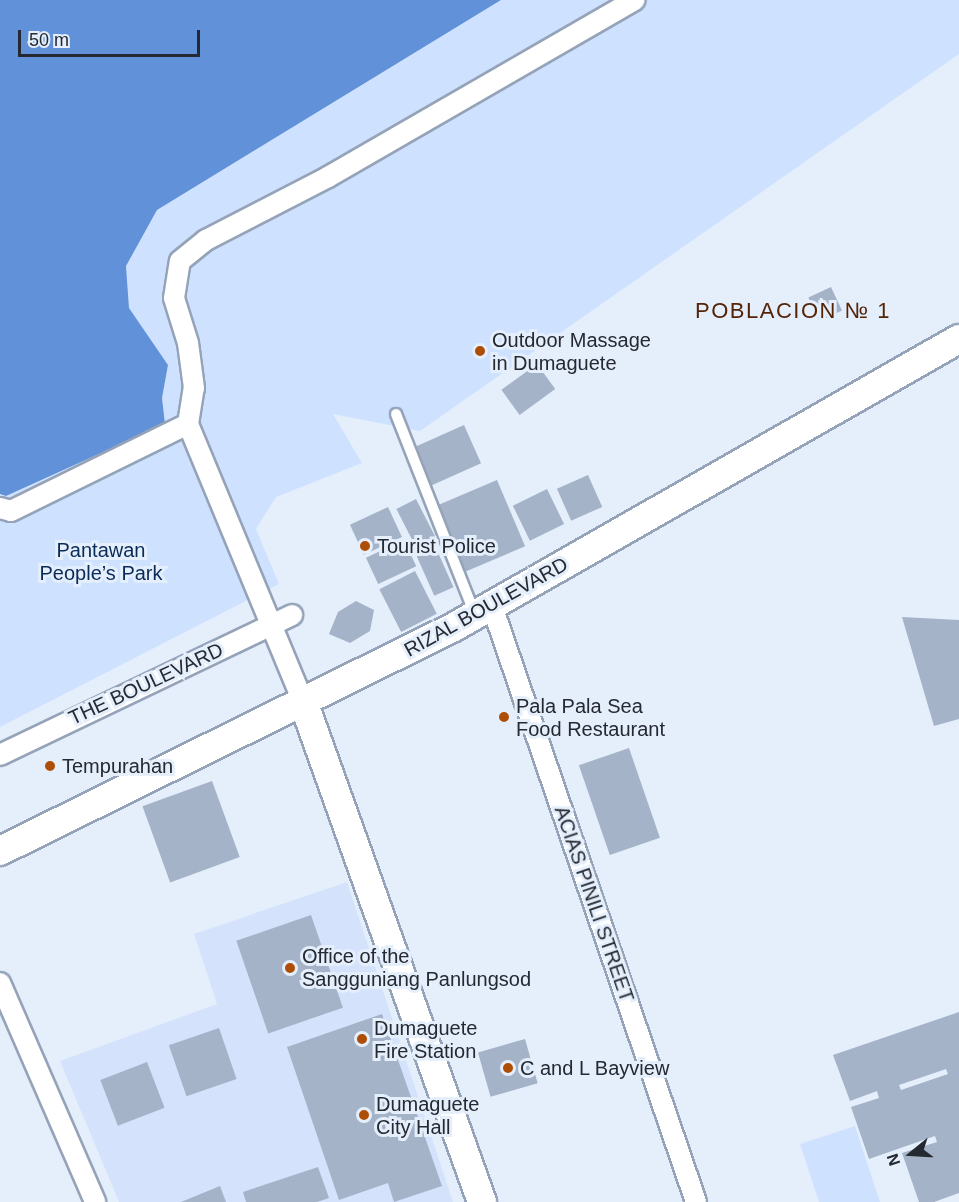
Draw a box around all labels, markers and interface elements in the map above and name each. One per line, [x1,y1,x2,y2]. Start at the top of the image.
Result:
scale bar [21,18,202,56]
text: 50 m [29,30,69,50]
district label: POBLACION № 1 [695,298,891,324]
place label: Outdoor Massage in Dumaguete [492,328,651,375]
marker: Outdoor Massage in Dumaguete [473,344,487,358]
place label: Tourist Police [377,534,496,558]
park label: Pantawan People’s Park [39,539,163,586]
marker: Tourist Police [358,539,372,553]
street label: RIZAL BOULEVARD [400,552,572,662]
street label: THE BOULEVARD [65,638,227,730]
place label: Pala Pala Sea Food Restaurant [516,694,665,741]
marker: Pala Pala Sea Food Restaurant [497,710,511,724]
place label: Tempurahan [62,754,173,778]
marker: Tempurahan [43,759,57,773]
street label: ACIAS PINILI STREET [549,803,639,1005]
place label: Office of the Sangguniang Panlungsod [302,945,531,992]
marker: Office of the Sangguniang Panlungsod [283,961,297,975]
place label: Dumaguete Fire Station [374,1016,477,1063]
marker: Dumaguete Fire Station [355,1032,369,1046]
place label: C and L Bayview [520,1056,670,1080]
marker: C and L Bayview [501,1061,515,1075]
place label: Dumaguete City Hall [376,1092,479,1139]
marker: Dumaguete City Hall [357,1108,371,1122]
north arrow [881,1124,941,1184]
text: N [884,1152,903,1168]

